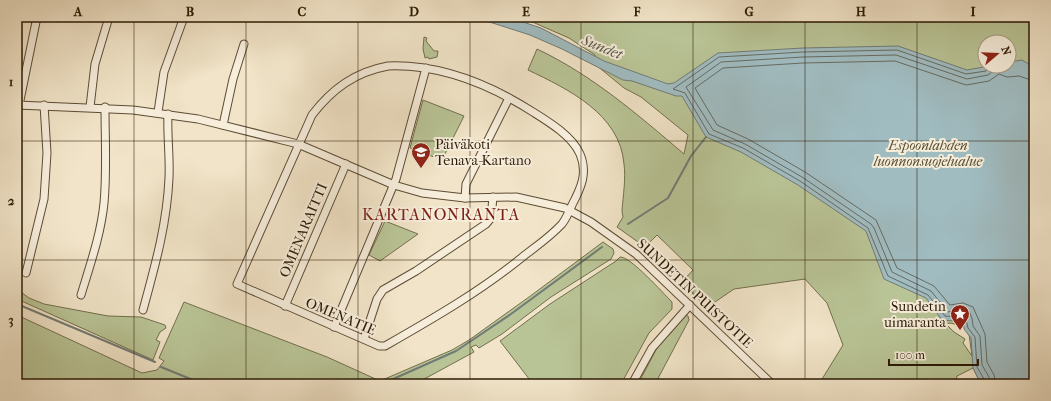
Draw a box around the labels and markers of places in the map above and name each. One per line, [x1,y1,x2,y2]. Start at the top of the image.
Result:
place label: Päiväkoti Tenava-Kartano [435,136,531,169]
school or university icon: Päiväkoti Tenava-Kartano [410,141,432,169]
place label: Sundetin uimaranta [883,298,947,331]
place icon: Sundetin uimaranta [949,303,971,331]

